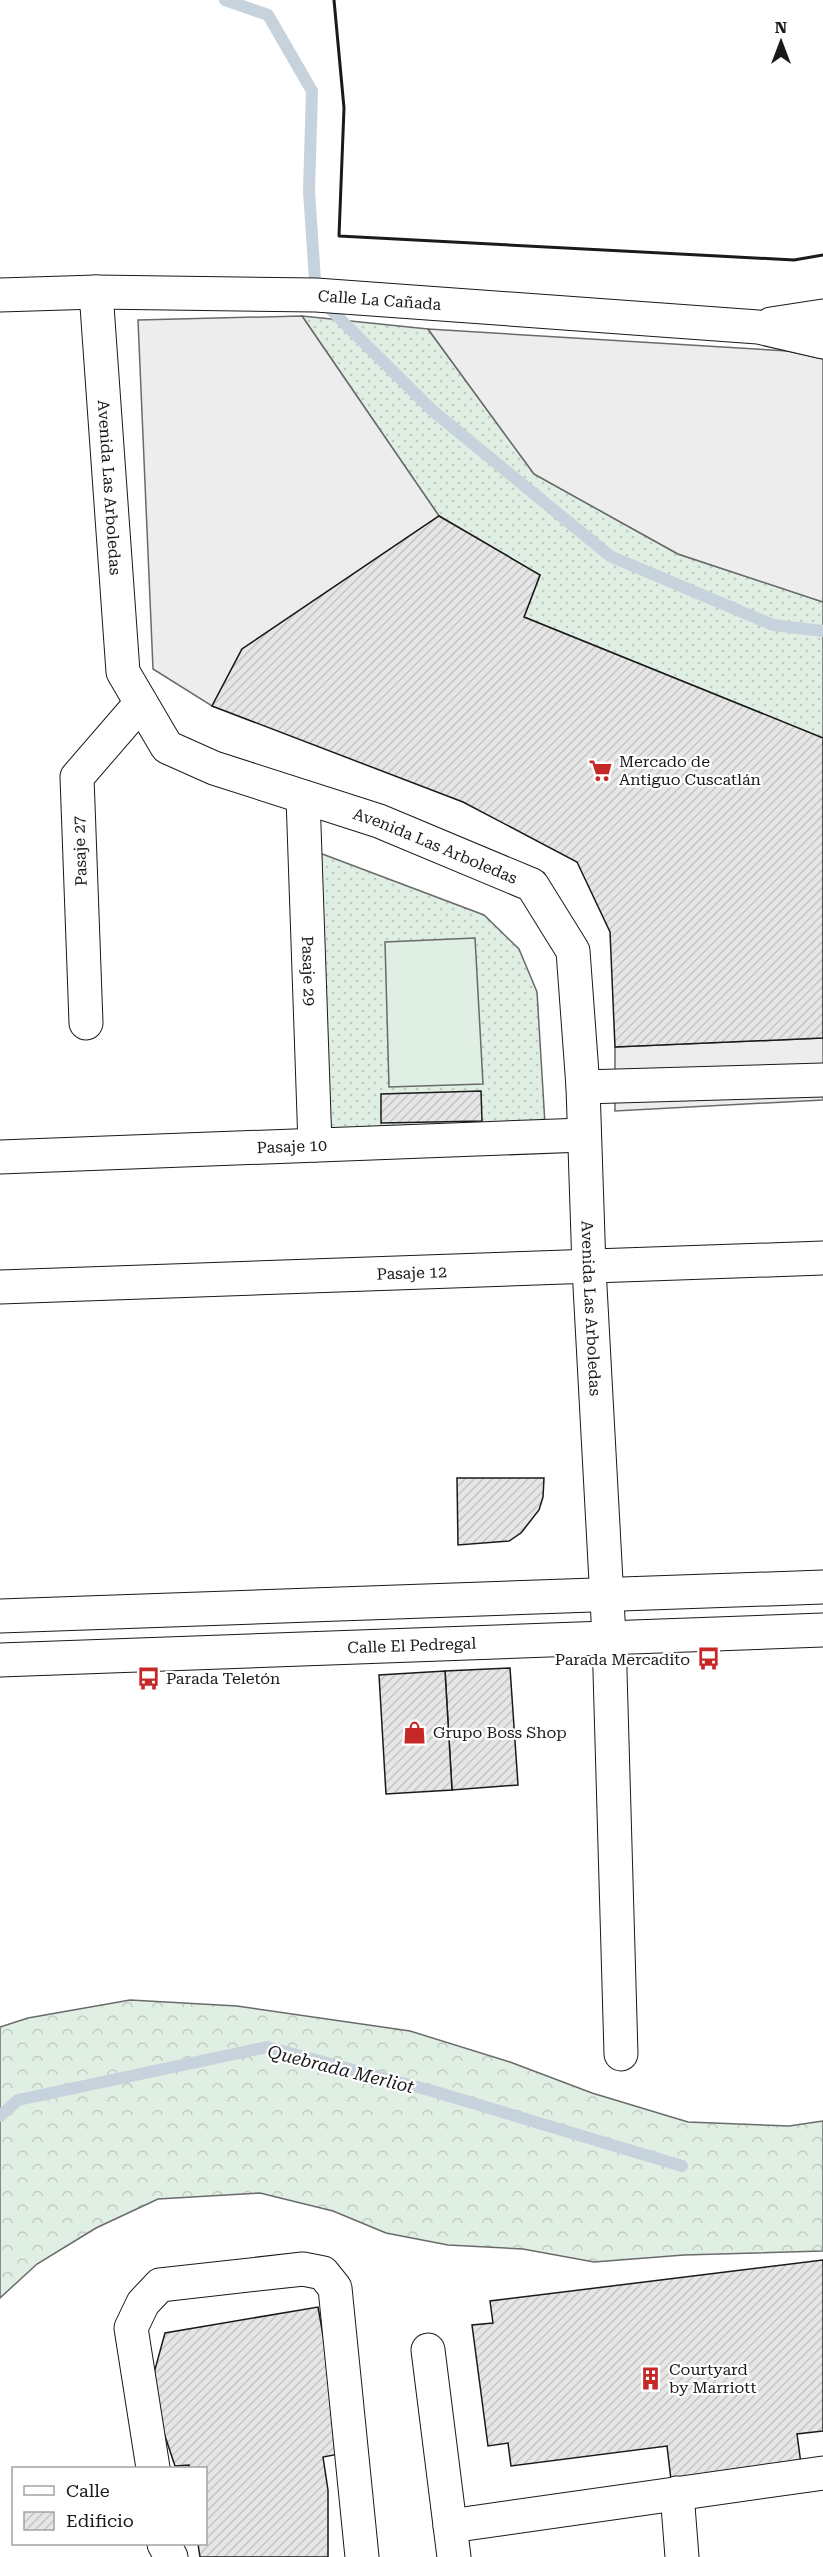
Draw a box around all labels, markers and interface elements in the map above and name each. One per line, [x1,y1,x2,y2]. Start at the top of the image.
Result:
north arrow [751,12,811,72]
text: N [775,18,787,37]
street label: Calle La Cañada [317,286,442,314]
street label: Avenida Las Arboledas [94,399,126,576]
place label: Mercado de Antiguo Cuscatlán [619,752,761,789]
supermarket icon: Mercado de Antiguo Cuscatlán [588,757,614,783]
street label: Avenida Las Arboledas [351,804,521,887]
street label: Pasaje 27 [69,816,91,886]
street label: Pasaje 29 [298,935,320,1006]
street label: Pasaje 10 [256,1135,327,1157]
street label: Avenida Las Arboledas [578,1220,605,1397]
street label: Pasaje 12 [376,1262,447,1283]
street label: Calle El Pedregal [347,1633,477,1657]
bus stop icon: Parada Mercadito [695,1646,721,1672]
place label: Parada Mercadito [555,1650,690,1669]
bus stop icon: Parada Teletón [135,1665,161,1691]
place label: Parada Teletón [166,1669,280,1688]
shop icon: Grupo Boss Shop [402,1719,428,1745]
place label: Grupo Boss Shop [433,1723,567,1742]
water label: Quebrada Merliot [266,2041,417,2097]
place label: Courtyard by Marriott [669,2360,756,2397]
building icon: Courtyard by Marriott [638,2365,664,2391]
legend [12,2467,207,2545]
text: Calle [66,2480,110,2501]
text: Edificio [66,2510,134,2531]

